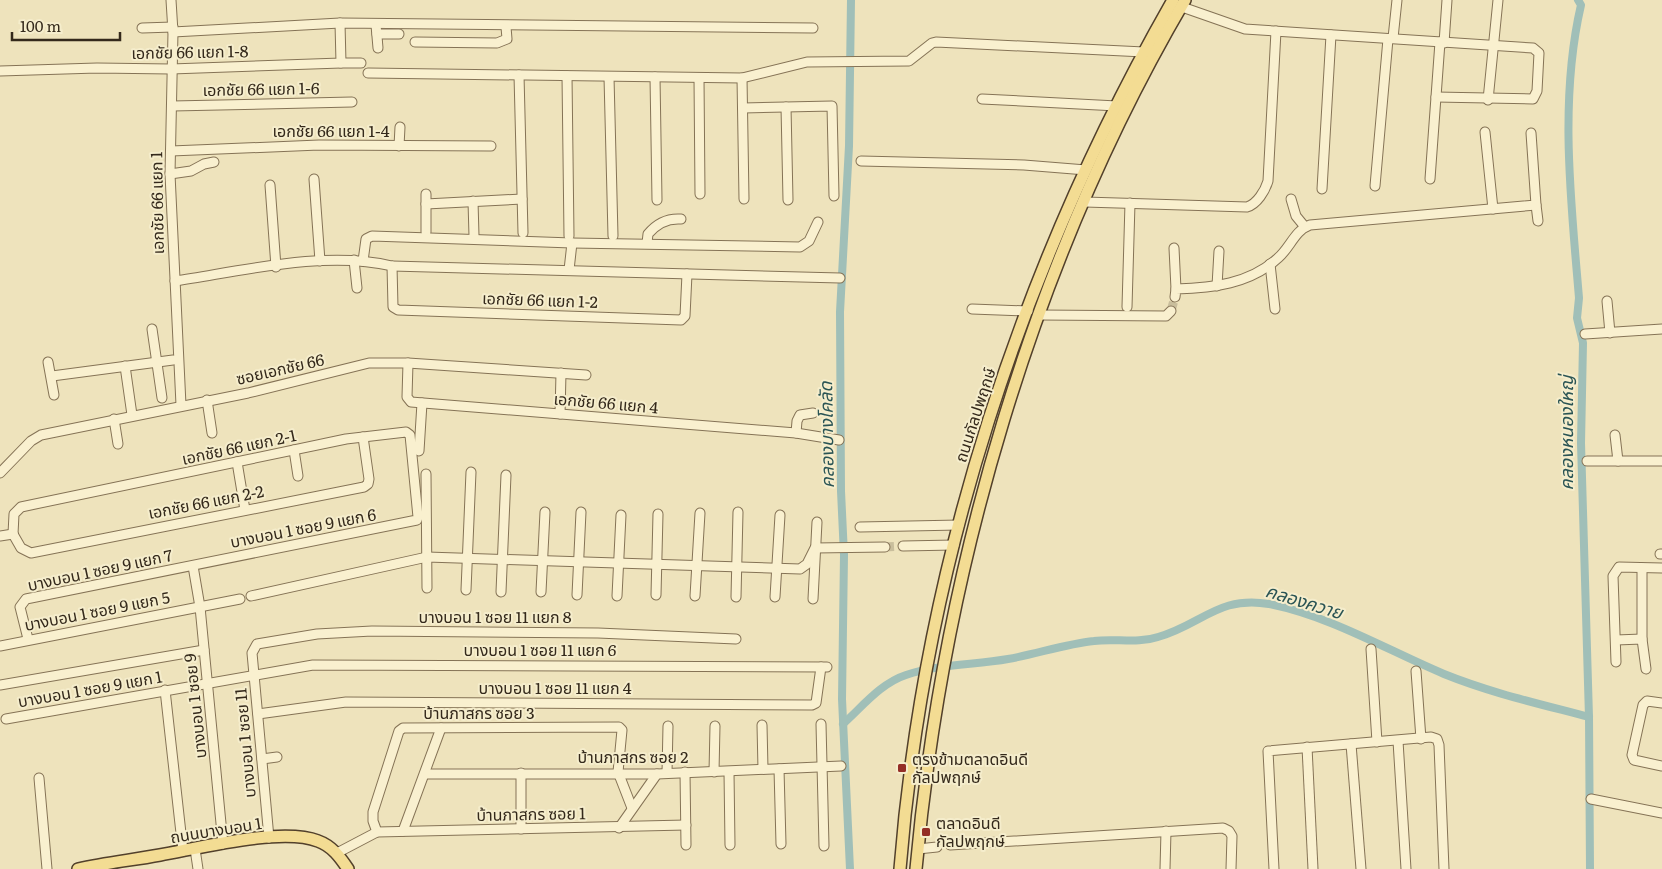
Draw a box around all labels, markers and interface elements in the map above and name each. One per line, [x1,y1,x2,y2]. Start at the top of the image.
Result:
scale bar [12,10,120,42]
text: 100 m [20,14,61,37]
street label: เอกชัย 66 แยก 1-8 [131,38,249,64]
street label: เอกชัย 66 แยก 1-6 [202,75,320,101]
street label: เอกชัย 66 แยก 1-4 [272,118,390,142]
street label: เอกชัย 66 แยก 1 [143,151,169,255]
street label: เอกชัย 66 แยก 1-2 [482,285,598,313]
street label: ซอยเอกชัย 66 [233,346,327,390]
street label: ถนนกัลปพฤกษ์ [947,364,1001,465]
water label: คลองหนองใหญ่ [1552,372,1579,491]
water label: คลองบางโคลัด [811,380,840,489]
street label: เอกชัย 66 แยก 4 [553,385,660,419]
street label: เอกชัย 66 แยก 2-1 [179,422,299,470]
street label: เอกชัย 66 แยก 2-2 [146,478,266,524]
street label: บางบอน 1 ซอย 9 แยก 6 [228,501,378,553]
street label: บางบอน 1 ซอย 9 แยก 7 [25,542,175,596]
water label: คลองควาย [1263,576,1348,625]
street label: บางบอน 1 ซอย 9 แยก 5 [22,584,172,636]
street label: บางบอน 1 ซอย 11 แยก 8 [418,604,572,628]
street label: บางบอน 1 ซอย 11 แยก 6 [464,637,617,661]
street label: บางบอน 1 ซอย 9 [177,652,211,760]
street label: บางบอน 1 ซอย 9 แยก 1 [16,663,164,713]
street label: บางบอน 1 ซอย 11 แยก 4 [478,675,632,699]
street label: บางบอน 1 ซอย 11 [227,687,261,799]
street label: บ้านภาสกร ซอย 3 [423,700,535,724]
street label: บ้านภาสกร ซอย 2 [578,744,688,768]
place label: ตรงข้ามตลาดอินดี กัลปพฤกษ์ [912,746,1028,788]
marker: ตรงข้ามตลาดอินดี กัลปพฤกษ์ [896,762,908,774]
street label: บ้านภาสกร ซอย 1 [476,800,586,826]
street label: ถนนบางบอน 1 [168,810,264,848]
place label: ตลาดอินดี กัลปพฤกษ์ [936,810,1005,852]
marker: ตลาดอินดี กัลปพฤกษ์ [920,826,932,838]

